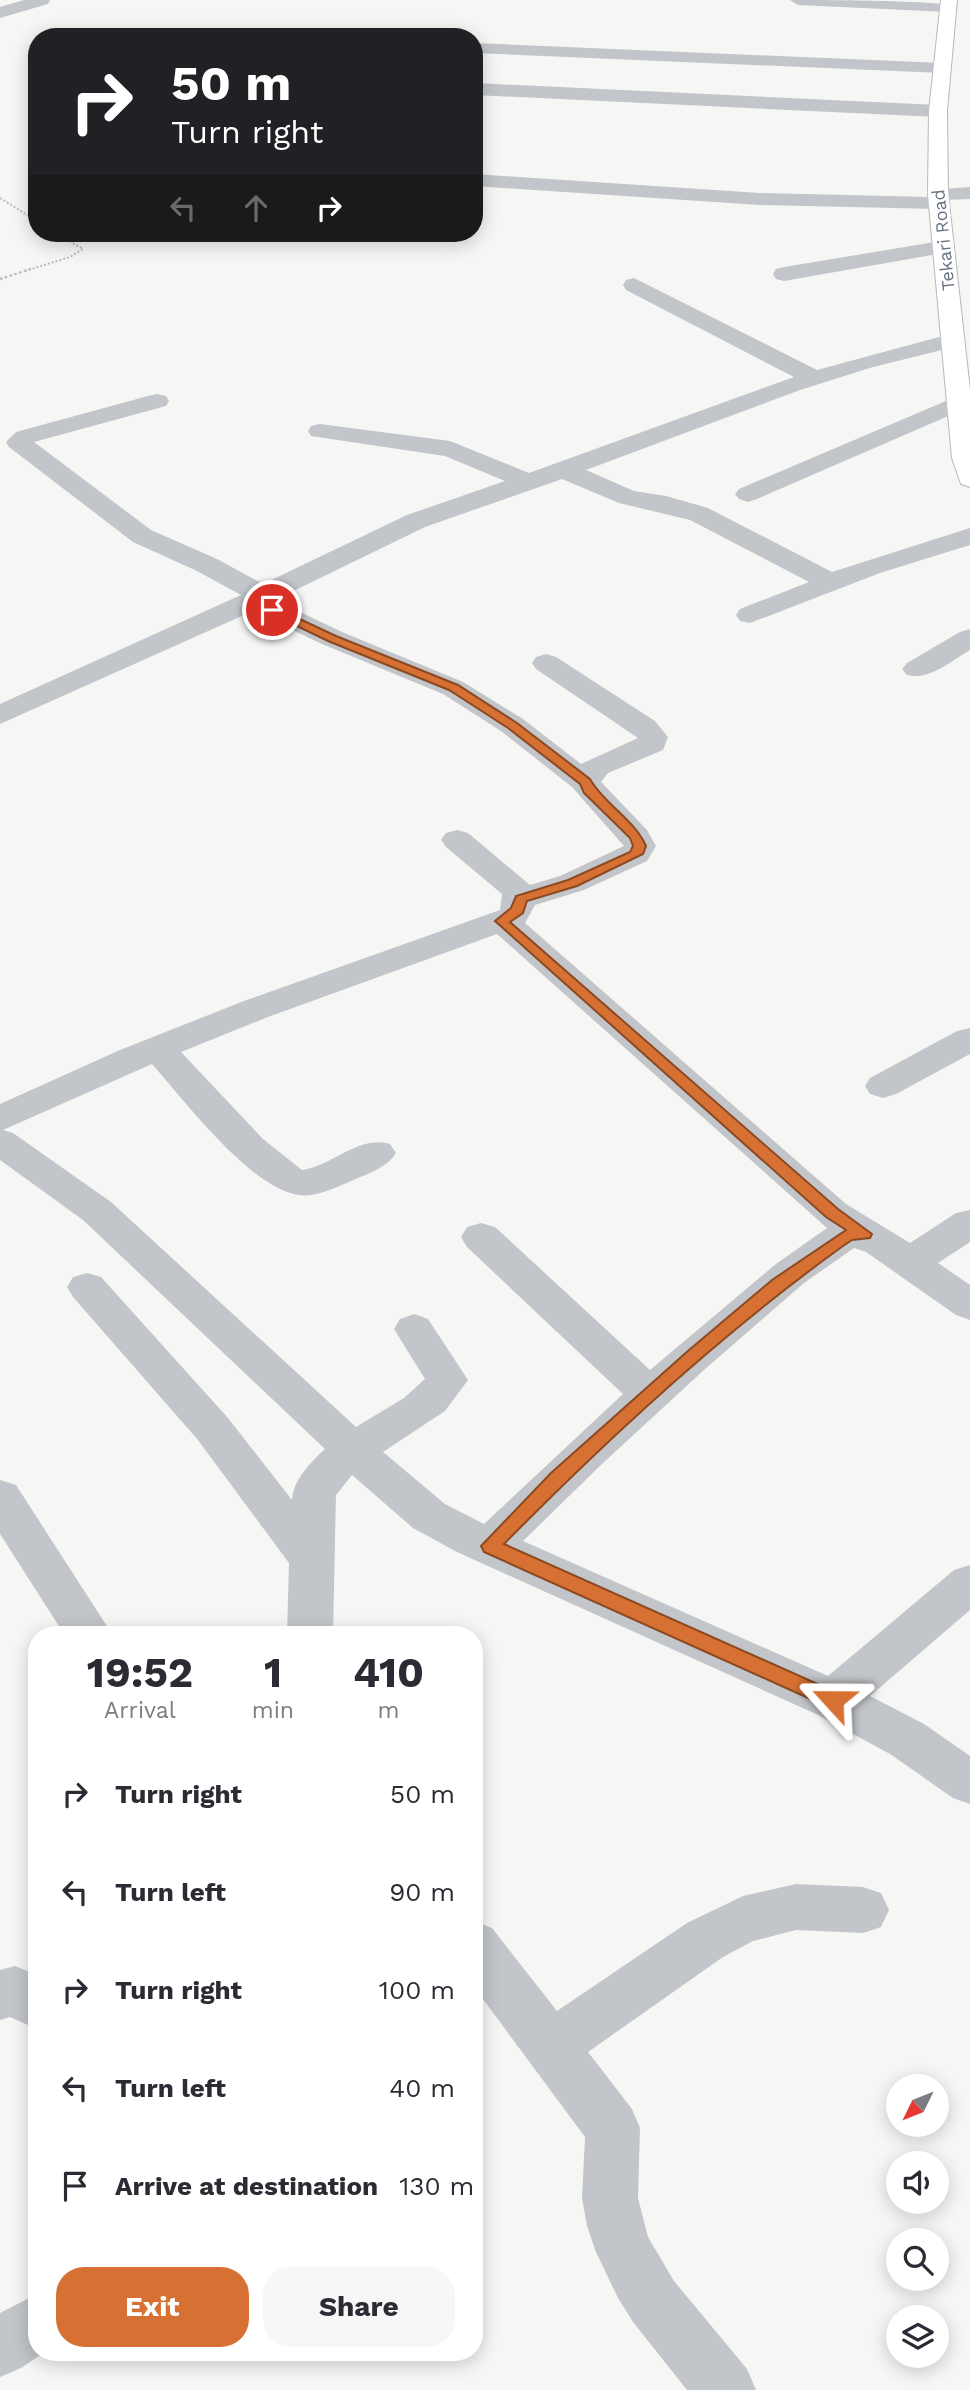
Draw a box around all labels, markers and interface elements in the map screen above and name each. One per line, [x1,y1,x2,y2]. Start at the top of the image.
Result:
text: 50 m [171,54,291,112]
icon: right [56,56,147,147]
text: Turn right [171,113,323,151]
street label: Tekari Road [927,188,959,292]
icon: left [164,189,202,227]
icon: ahead [237,189,275,227]
icon: right [310,189,348,227]
pin [242,580,302,640]
icon: arrive [253,591,291,629]
text: 19:52 [87,1648,193,1697]
text: 1 [264,1648,282,1697]
text: 410 [353,1648,424,1697]
position arrow [796,1663,870,1737]
text: Arrival [104,1697,176,1724]
text: min [252,1697,294,1724]
text: m [378,1697,400,1724]
icon: right [56,1775,94,1813]
text: Turn right [115,1779,242,1809]
text: 50 m [390,1779,455,1809]
icon: left [56,1873,94,1911]
text: Turn left [115,1877,226,1907]
text: 90 m [389,1877,455,1907]
icon: right [56,1971,94,2009]
text: Turn right [115,1975,242,2005]
text: 100 m [379,1975,455,2005]
icon: left [56,2069,94,2107]
text: Turn left [115,2073,226,2103]
text: 40 m [389,2073,455,2103]
north arrow [886,2074,948,2137]
map controls [886,2074,949,2368]
button: sound [886,2151,949,2214]
icon: arrive [56,2167,94,2205]
text: Arrive at destination [115,2171,378,2201]
text: 130 m [399,2171,474,2201]
button: search [886,2228,949,2291]
button: Exit [56,2267,249,2347]
button: Share [263,2267,455,2347]
button: layers [886,2305,949,2368]

